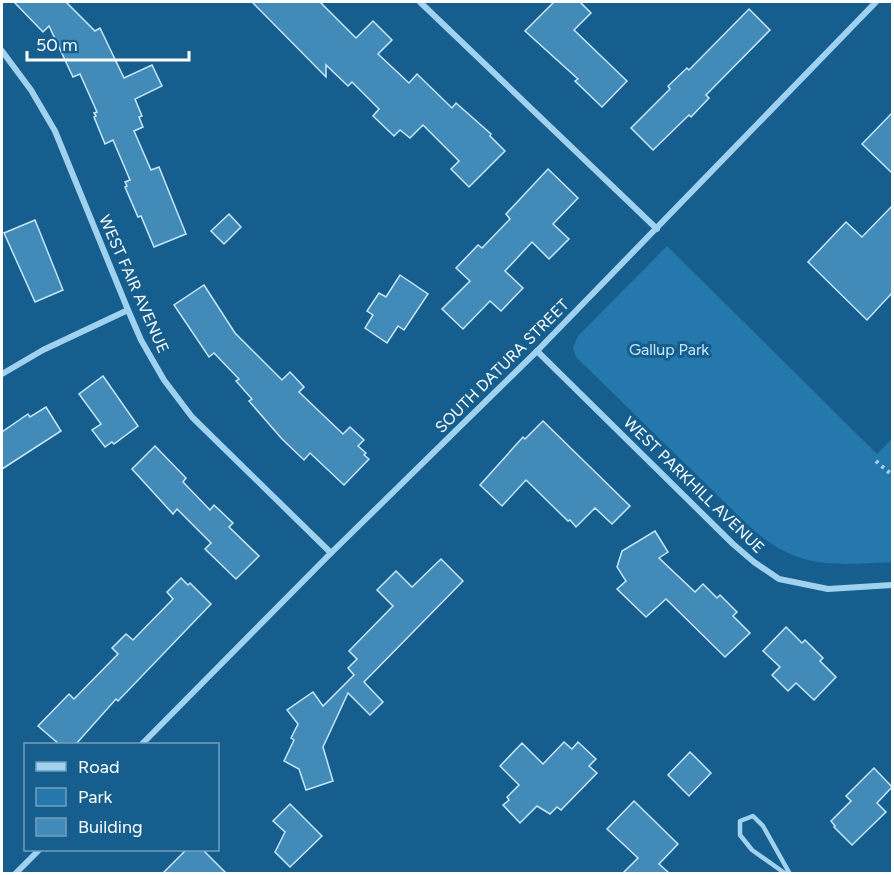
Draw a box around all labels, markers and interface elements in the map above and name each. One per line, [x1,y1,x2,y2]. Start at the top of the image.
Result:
scale bar [27,24,189,62]
text: 50 m [36,34,78,56]
street label: WEST FAIR AVENUE [95,212,173,356]
street label: SOUTH DATURA STREET [431,295,573,437]
park label: Gallup Park [629,340,709,359]
street label: WEST PARKHILL AVENUE [620,413,768,557]
legend [24,743,219,851]
text: Road [78,756,119,778]
text: Park [78,786,113,808]
text: Building [78,816,143,838]

